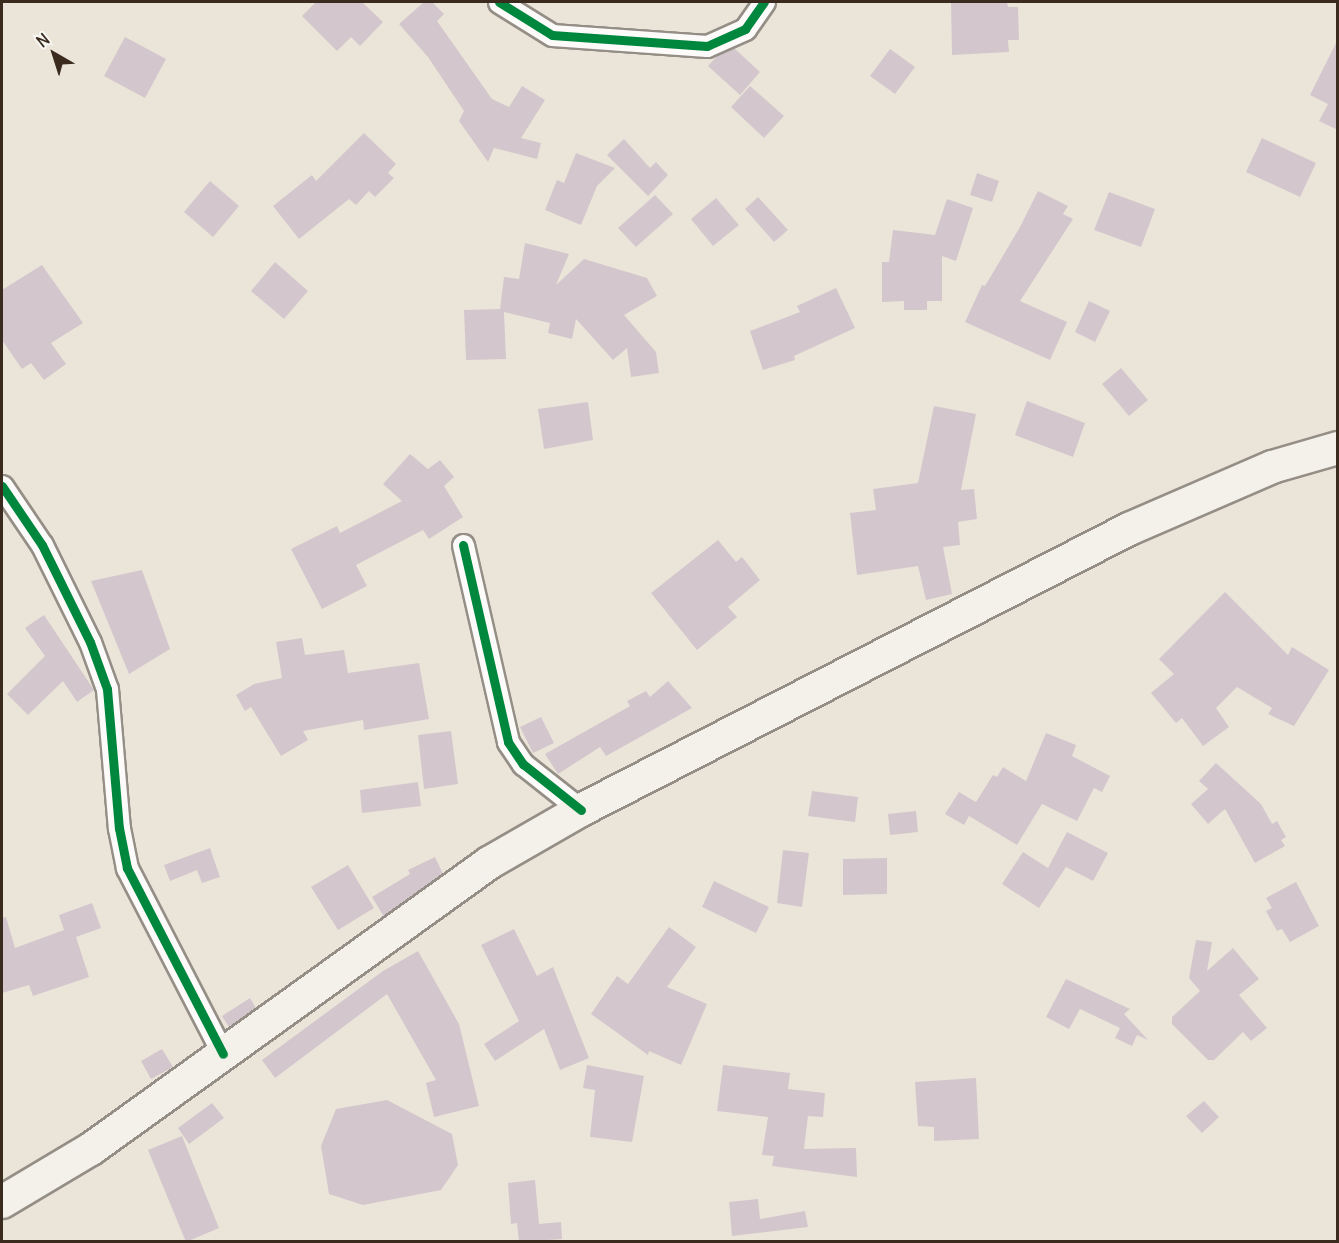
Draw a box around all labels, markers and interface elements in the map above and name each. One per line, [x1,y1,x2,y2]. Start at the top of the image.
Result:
north arrow [24,24,84,84]
text: N [32,29,53,51]

